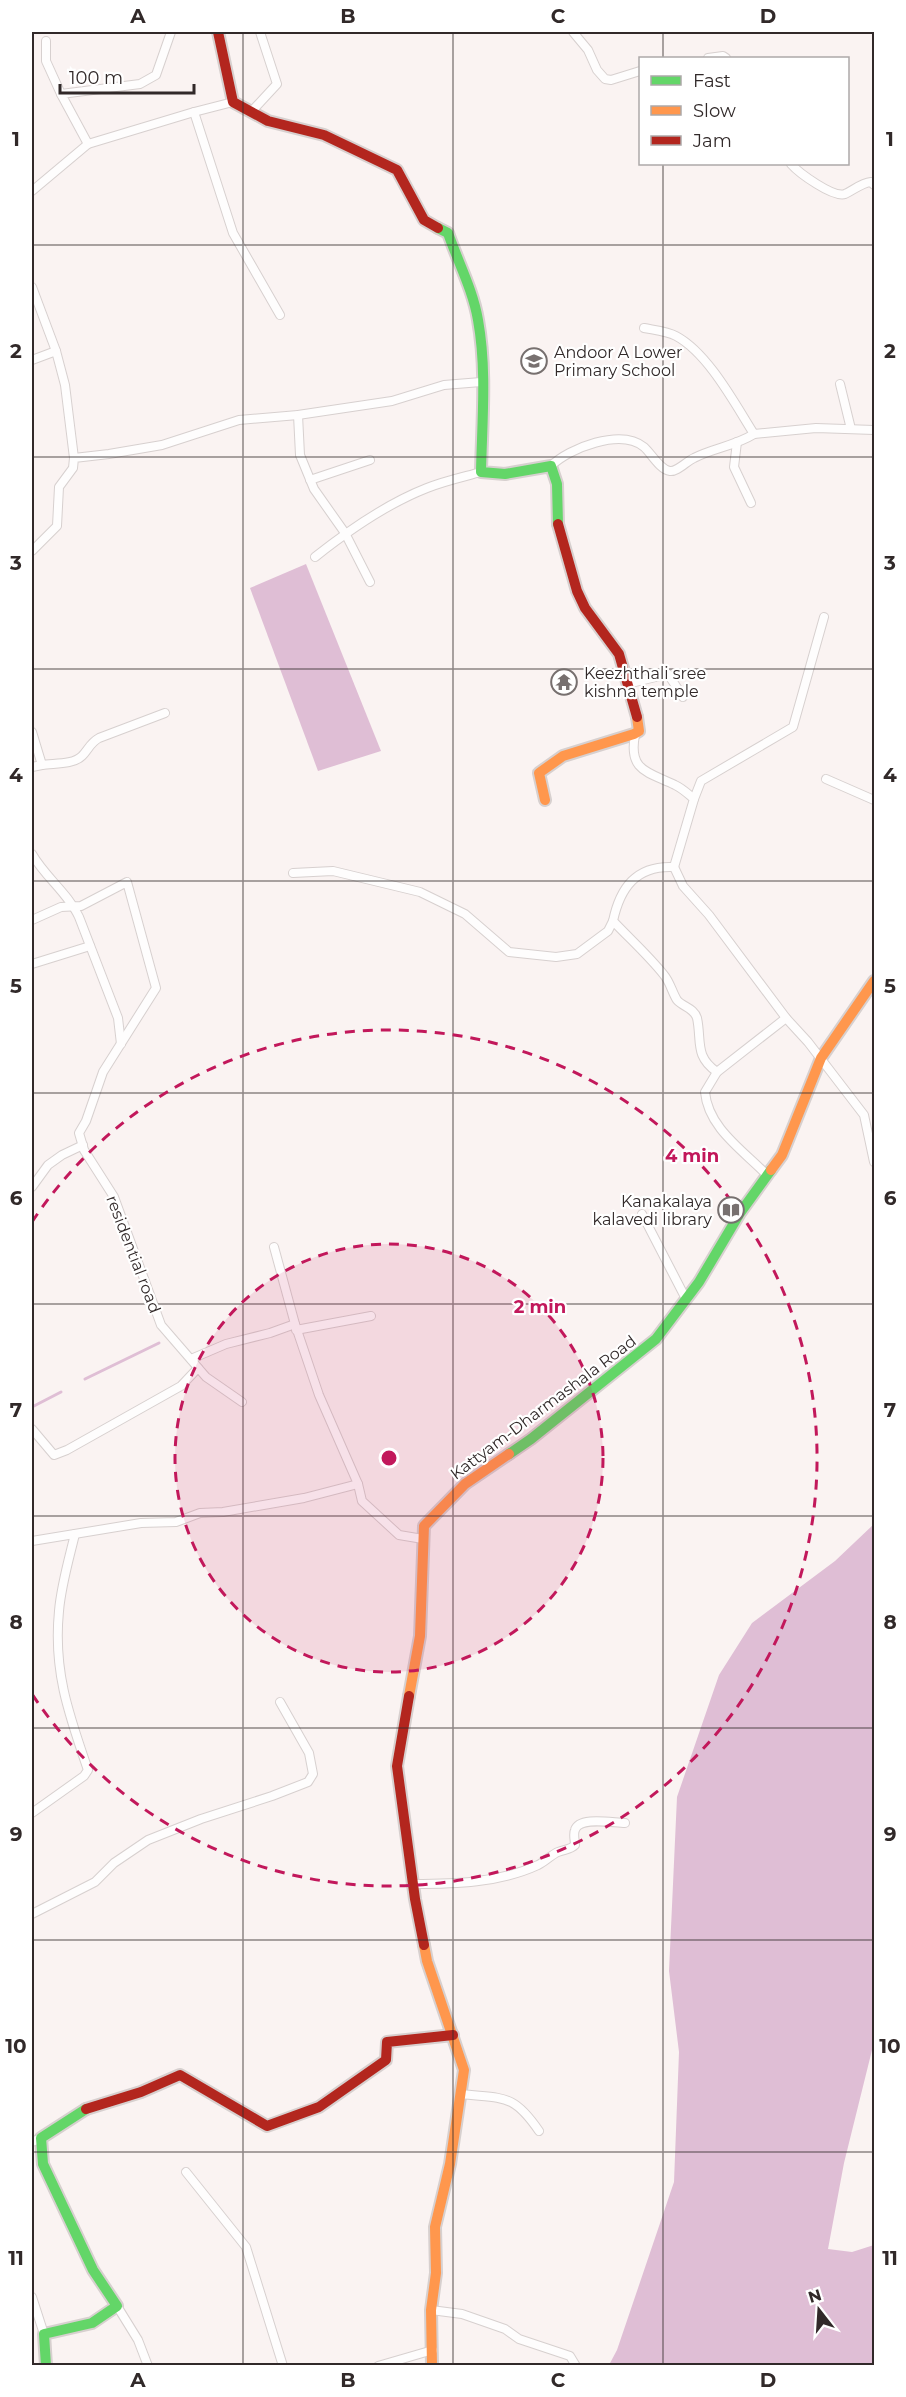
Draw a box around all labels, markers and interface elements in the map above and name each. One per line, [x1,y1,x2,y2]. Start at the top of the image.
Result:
text: A [129,4,146,28]
text: B [340,4,356,28]
text: C [551,4,566,28]
text: D [760,4,776,28]
scale bar [60,57,194,95]
legend [639,57,849,165]
text: 100 m [69,67,123,89]
text: Fast [693,70,731,92]
text: Slow [693,100,736,122]
text: 1 [12,127,20,151]
text: 1 [886,127,894,151]
text: Jam [692,130,732,152]
text: 2 [10,339,22,363]
text: 2 [884,339,896,363]
place label: Andoor A Lower Primary School [554,343,682,380]
school or university icon: Andoor A Lower Primary School [519,346,549,376]
text: 3 [9,551,22,575]
text: 3 [883,551,896,575]
place label: Keezhthali sree kishna temple [584,664,706,701]
temple icon: Keezhthali sree kishna temple [549,667,579,697]
text: 4 [9,763,23,787]
text: 4 [883,763,897,787]
text: 5 [10,974,22,998]
text: 5 [884,974,896,998]
text: 4 min [665,1145,719,1167]
text: 6 [10,1186,23,1210]
text: 6 [884,1186,897,1210]
place label: Kanakalaya kalavedi library [592,1192,712,1229]
street label: residential road [102,1193,165,1316]
library icon: Kanakalaya kalavedi library [716,1195,746,1225]
text: 2 min [514,1296,566,1318]
street label: Kattyam-Dharmashala Road [447,1331,640,1484]
text: 7 [10,1398,22,1422]
text: 7 [884,1398,896,1422]
centre of rings [379,1448,399,1468]
text: 8 [9,1610,23,1634]
text: 8 [883,1610,897,1634]
text: 9 [10,1822,22,1846]
text: 9 [884,1822,896,1846]
text: 10 [5,2034,27,2058]
text: 10 [879,2034,901,2058]
text: 11 [8,2246,24,2270]
text: 11 [882,2246,898,2270]
north arrow [789,2280,849,2340]
text: N [806,2285,824,2307]
text: A [129,2368,146,2392]
text: B [340,2368,356,2392]
text: C [551,2368,566,2392]
text: D [760,2368,776,2392]

